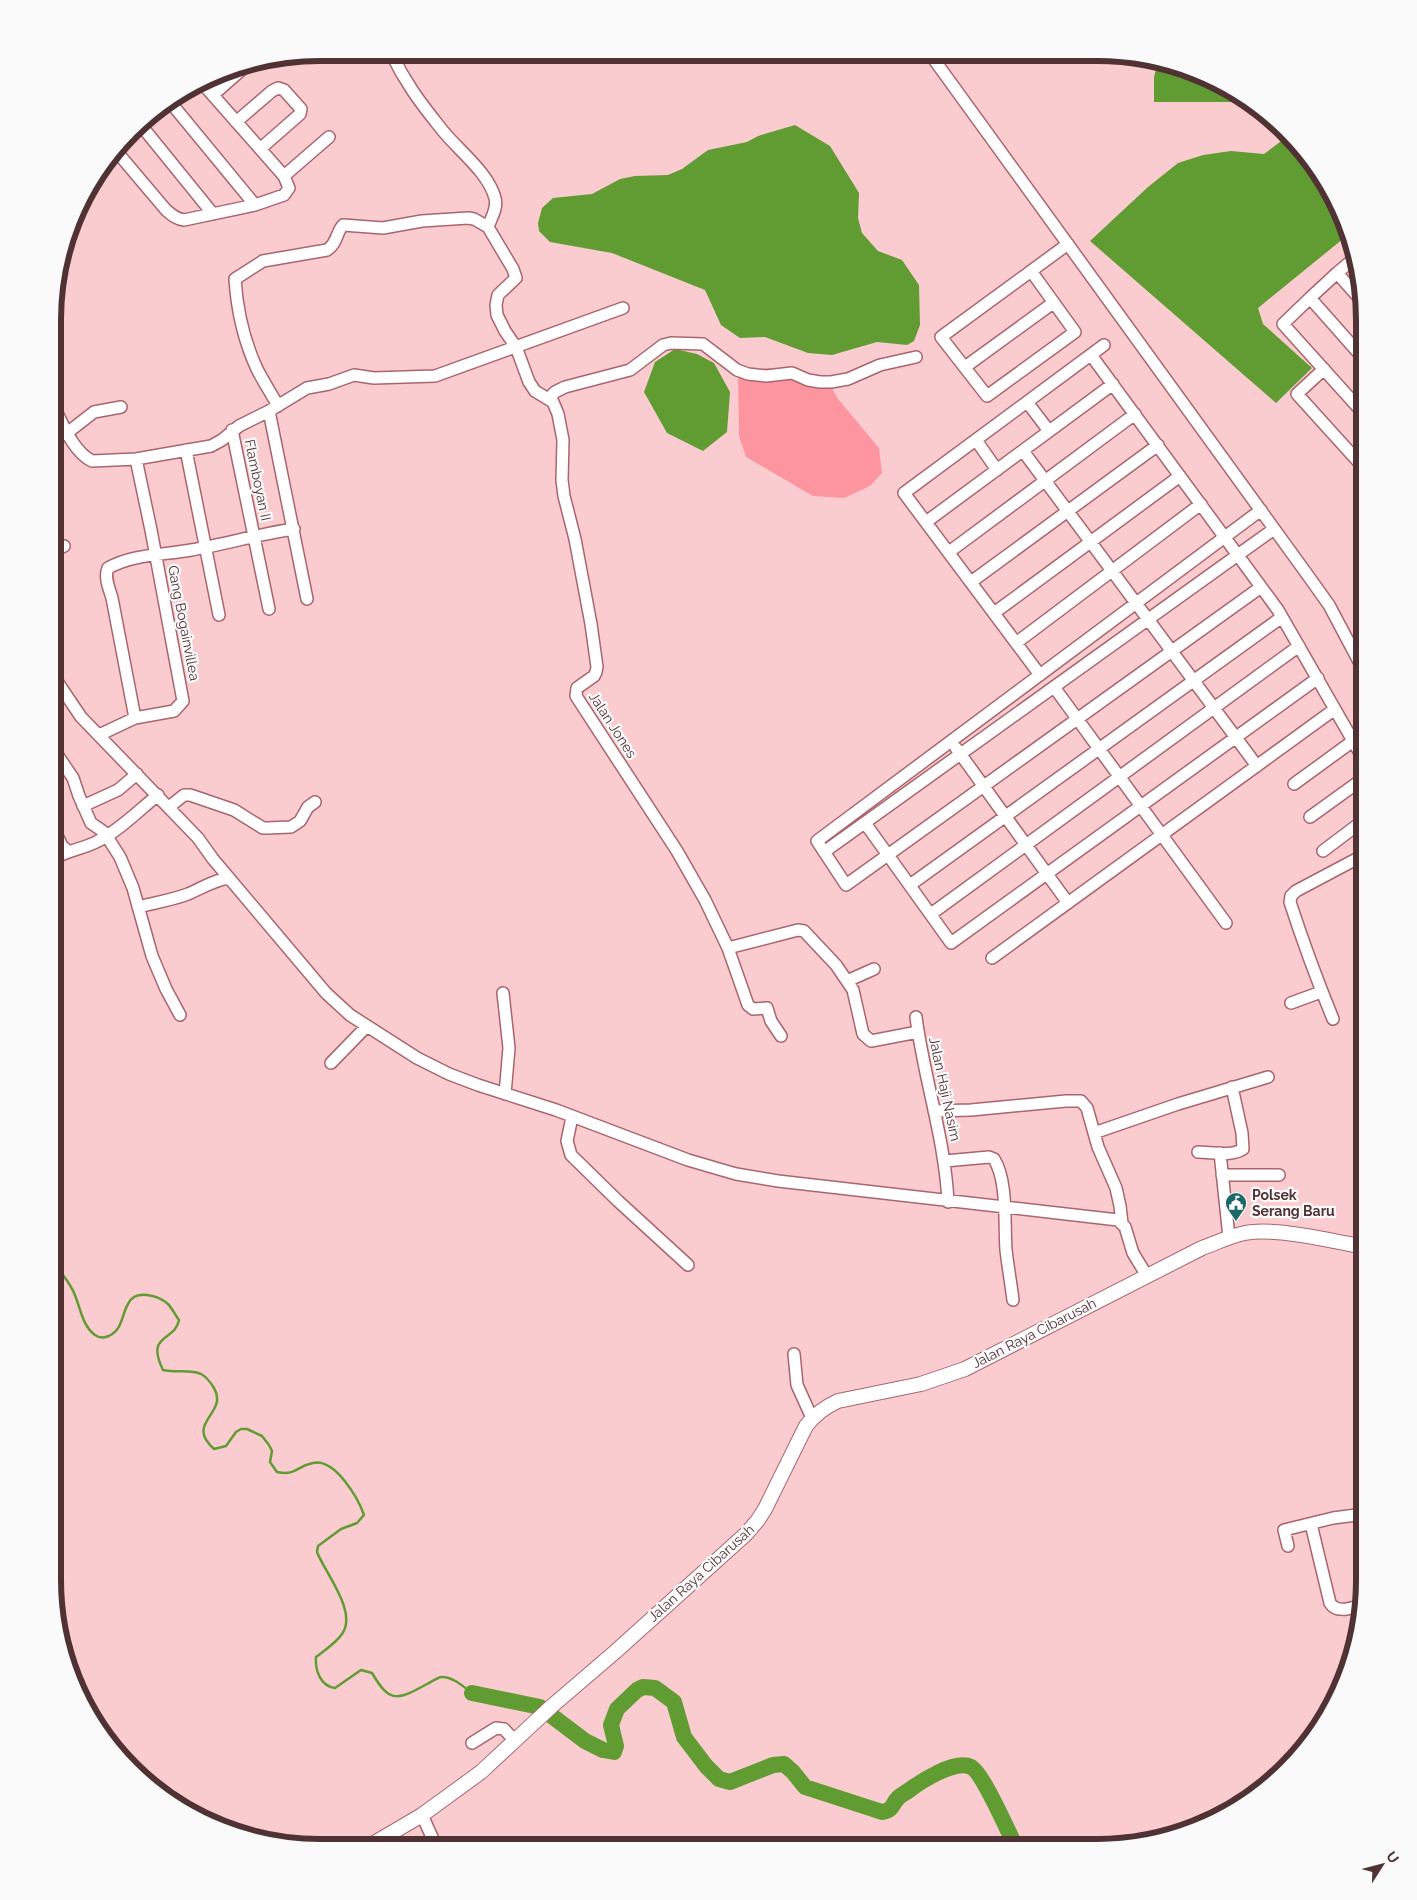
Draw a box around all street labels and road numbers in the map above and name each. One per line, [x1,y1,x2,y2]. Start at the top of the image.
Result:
street label: Flamboyan II [242,438,274,522]
street label: Gang Bogainvillea [165,564,203,682]
street label: Jalan Jones [586,689,640,761]
street label: Jalan Haji Nasim [926,1035,964,1143]
street label: Jalan Raya Cibarusah [969,1295,1099,1371]
street label: Jalan Raya Cibarusah [645,1521,757,1625]

